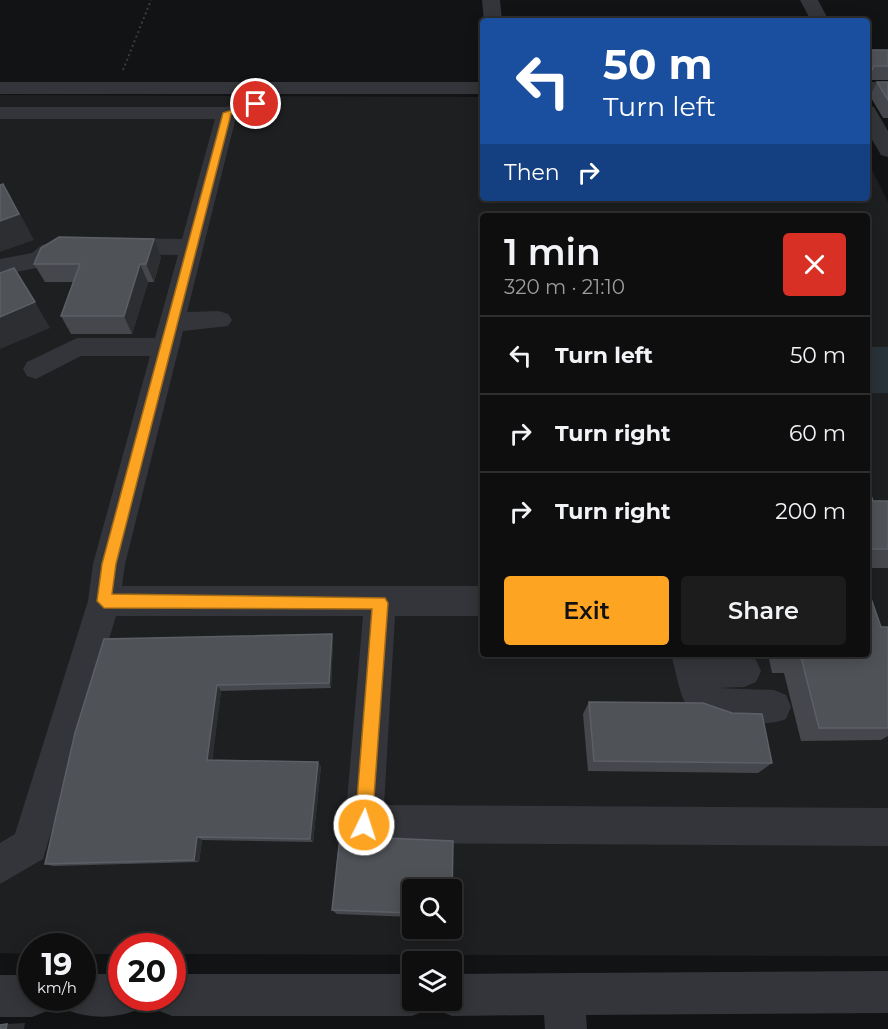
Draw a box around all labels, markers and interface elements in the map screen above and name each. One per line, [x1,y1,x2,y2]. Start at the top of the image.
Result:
text: 50 m [603,38,712,90]
icon: left [504,42,582,120]
pin [230,78,281,129]
icon: arrive [239,87,272,120]
text: Turn left [603,90,716,123]
icon: right [572,156,605,189]
text: Then [504,159,560,186]
text: 1 min [504,230,601,274]
button: close [783,233,846,296]
text: 320 m · 21:10 [504,275,625,299]
icon: left [504,339,537,372]
text: Turn left [555,342,653,369]
text: 50 m [790,342,846,369]
icon: right [504,417,537,450]
text: Turn right [555,420,670,447]
text: 60 m [789,420,846,447]
icon: right [504,495,537,528]
text: Turn right [555,498,670,525]
text: 200 m [775,498,846,525]
button: Exit [504,576,669,645]
button: Share [681,576,846,645]
position arrow [332,793,396,857]
map controls [402,879,462,1011]
button: search [402,879,462,939]
speed limit sign: 20 [108,933,186,1011]
text: 19 [42,946,72,983]
button: layers [402,951,462,1011]
text: km/h [37,978,77,997]

